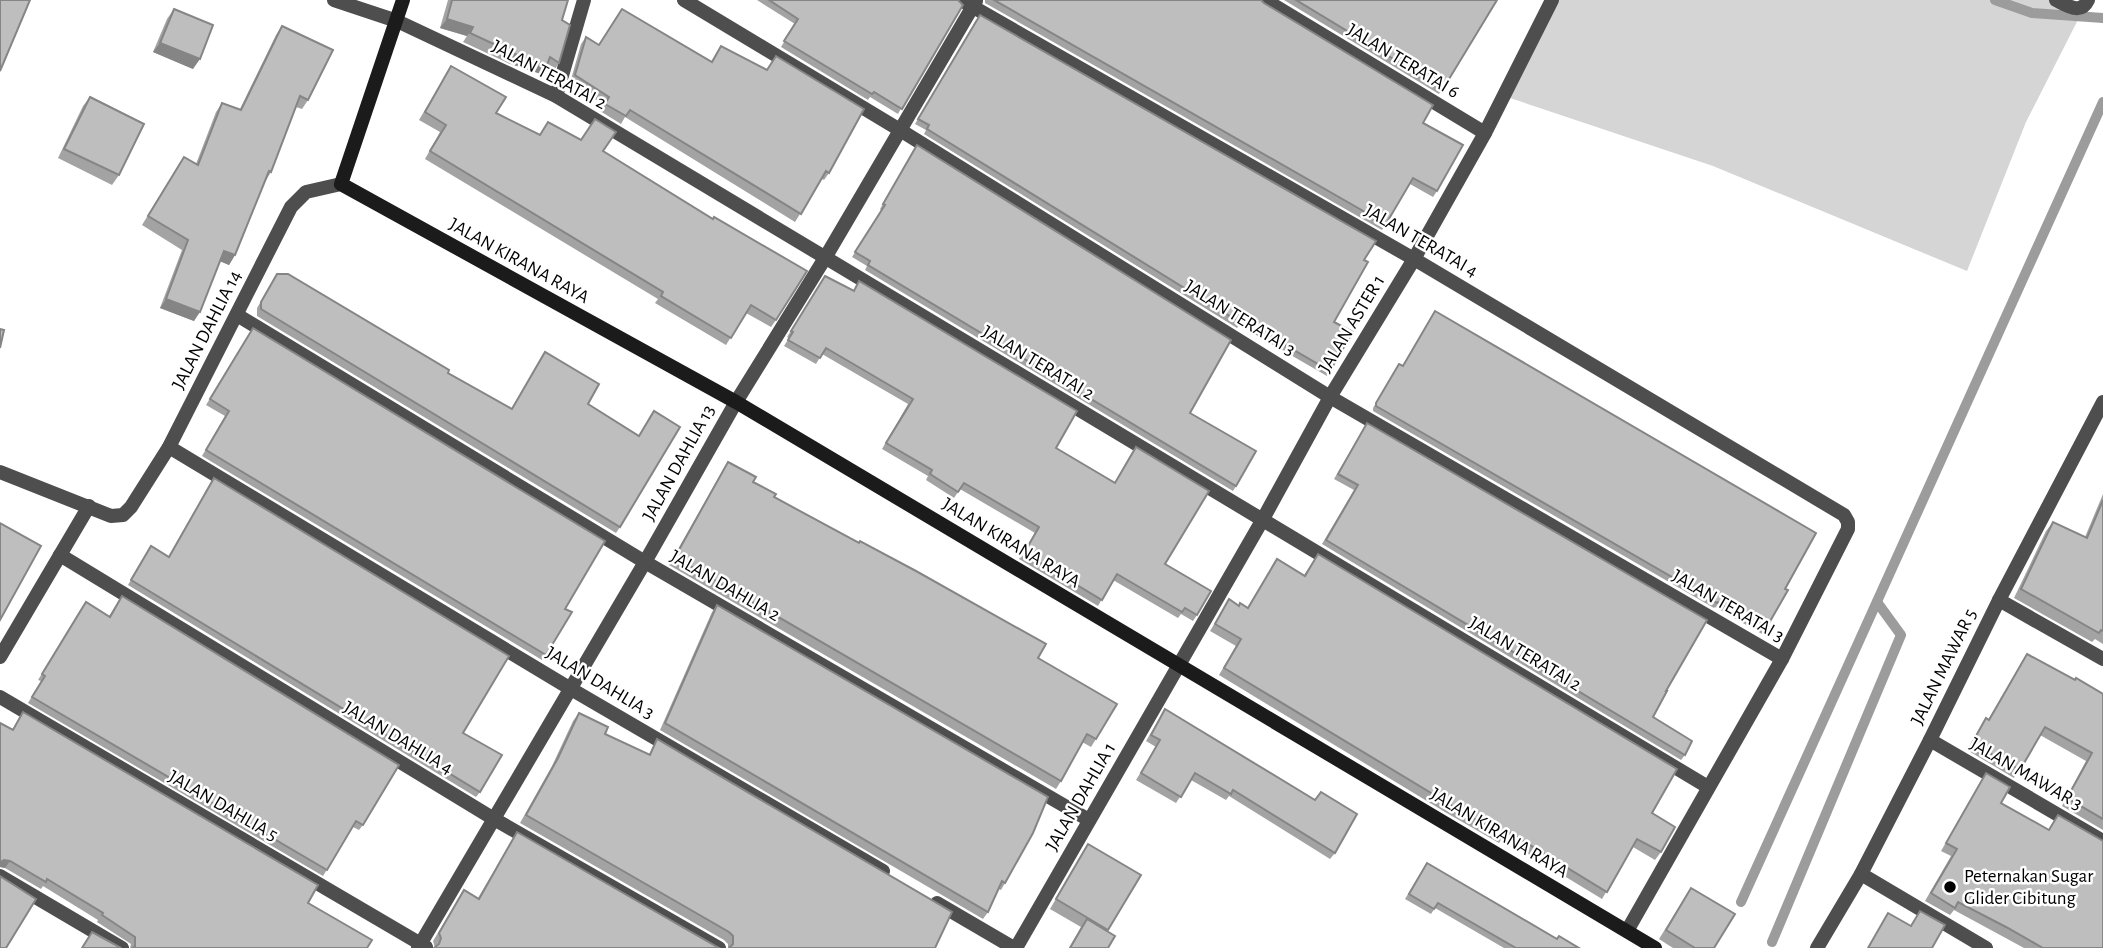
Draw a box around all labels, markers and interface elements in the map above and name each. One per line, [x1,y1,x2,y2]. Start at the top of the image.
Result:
street label: JALAN TERATAI 6 [1344,20,1462,102]
street label: JALAN TERATAI 2 [488,37,610,113]
street label: JALAN TERATAI 4 [1361,201,1481,281]
street label: JALAN KIRANA RAYA [446,215,592,307]
street label: JALAN DAHLIA 14 [169,267,245,393]
street label: JALAN ASTER 1 [1315,272,1389,376]
street label: JALAN TERATAI 3 [1181,277,1299,359]
street label: JALAN TERATAI 2 [979,322,1098,404]
street label: JALAN DAHLIA 13 [639,402,719,524]
street label: JALAN KIRANA RAYA [939,495,1083,592]
street label: JALAN DAHLIA 2 [667,547,784,625]
street label: JALAN TERATAI 3 [1669,566,1787,646]
street label: JALAN MAWAR 5 [1908,606,1980,728]
street label: JALAN TERATAI 2 [1466,613,1585,695]
street label: JALAN DAHLIA 3 [542,643,658,723]
street label: JALAN DAHLIA 4 [340,698,456,778]
street label: JALAN MAWAR 3 [1966,734,2086,814]
street label: JALAN DAHLIA 1 [1042,740,1120,854]
street label: JALAN DAHLIA 5 [165,767,281,845]
street label: JALAN KIRANA RAYA [1427,785,1571,882]
place label: Peternakan Sugar Glider Cibitung [1964,867,2093,908]
marker: Peternakan Sugar Glider Cibitung [1942,879,1958,895]

